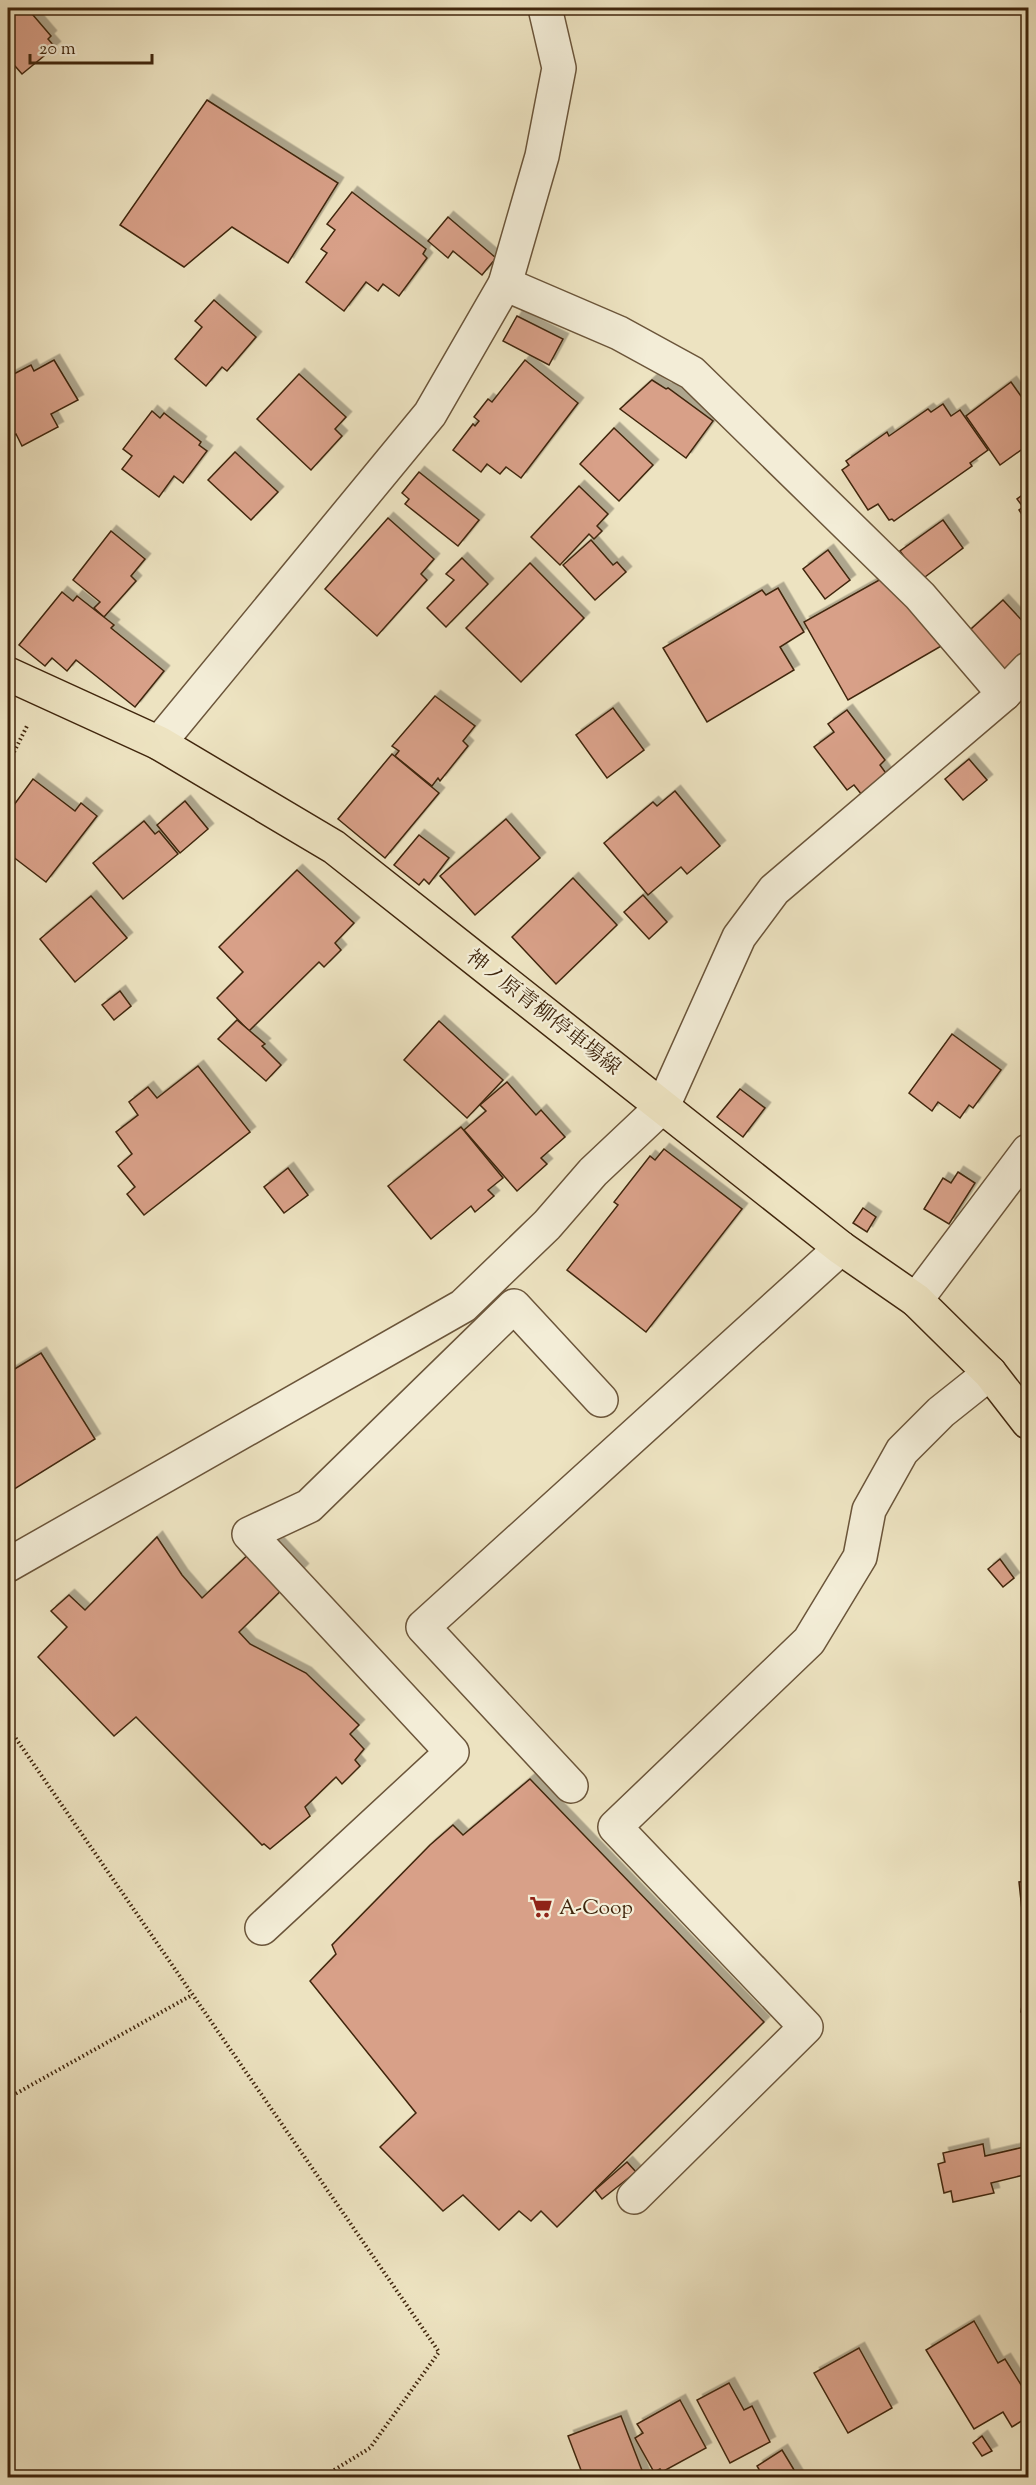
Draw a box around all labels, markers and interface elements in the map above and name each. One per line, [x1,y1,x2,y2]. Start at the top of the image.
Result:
scale bar [30,27,152,65]
text: 20 m [39,37,76,63]
street label: 神ノ原青柳停車場線 [459,944,626,1084]
supermarket icon: A-Coop [528,1894,554,1920]
place label: A-Coop [559,1894,633,1924]

